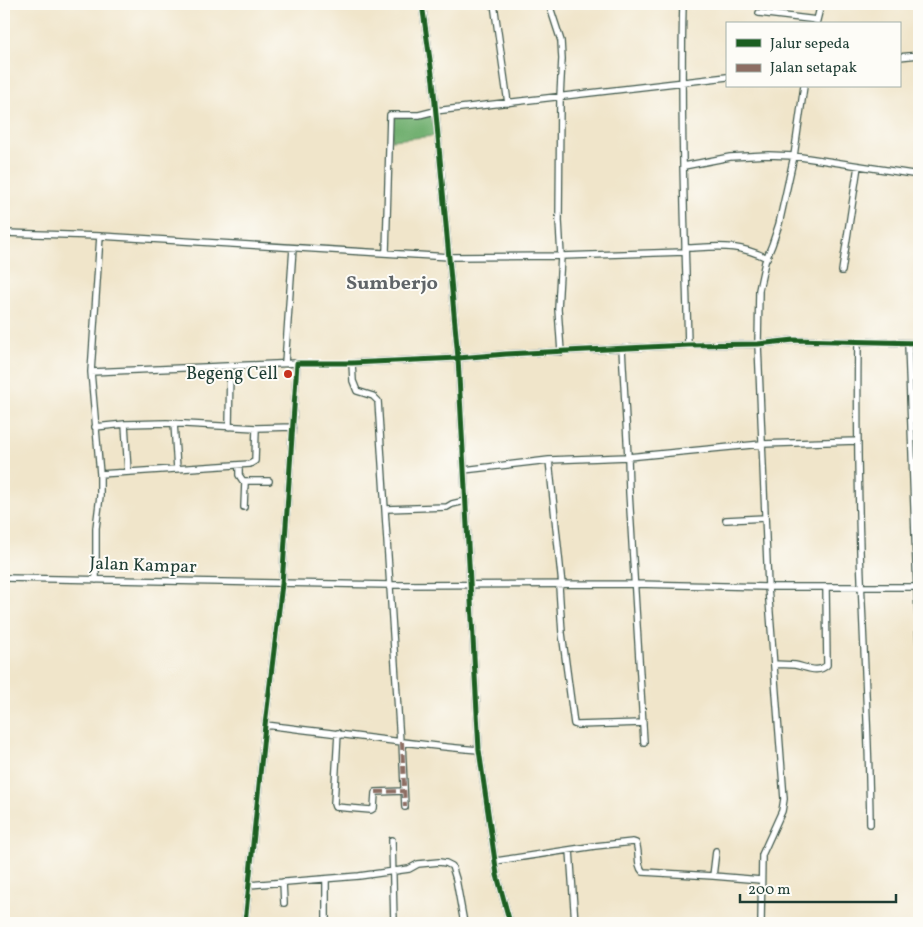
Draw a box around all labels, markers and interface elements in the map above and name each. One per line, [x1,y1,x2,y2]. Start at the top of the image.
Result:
legend [726,22,900,88]
text: Jalur sepeda [770,34,850,55]
text: Jalan setapak [770,58,857,79]
district label: Sumberjo [346,270,438,298]
place label: Begeng Cell [186,362,278,387]
marker: Begeng Cell [282,368,294,380]
street label: Jalan Kampar [89,552,198,580]
scale bar [740,872,897,904]
text: 200 m [748,880,791,901]

